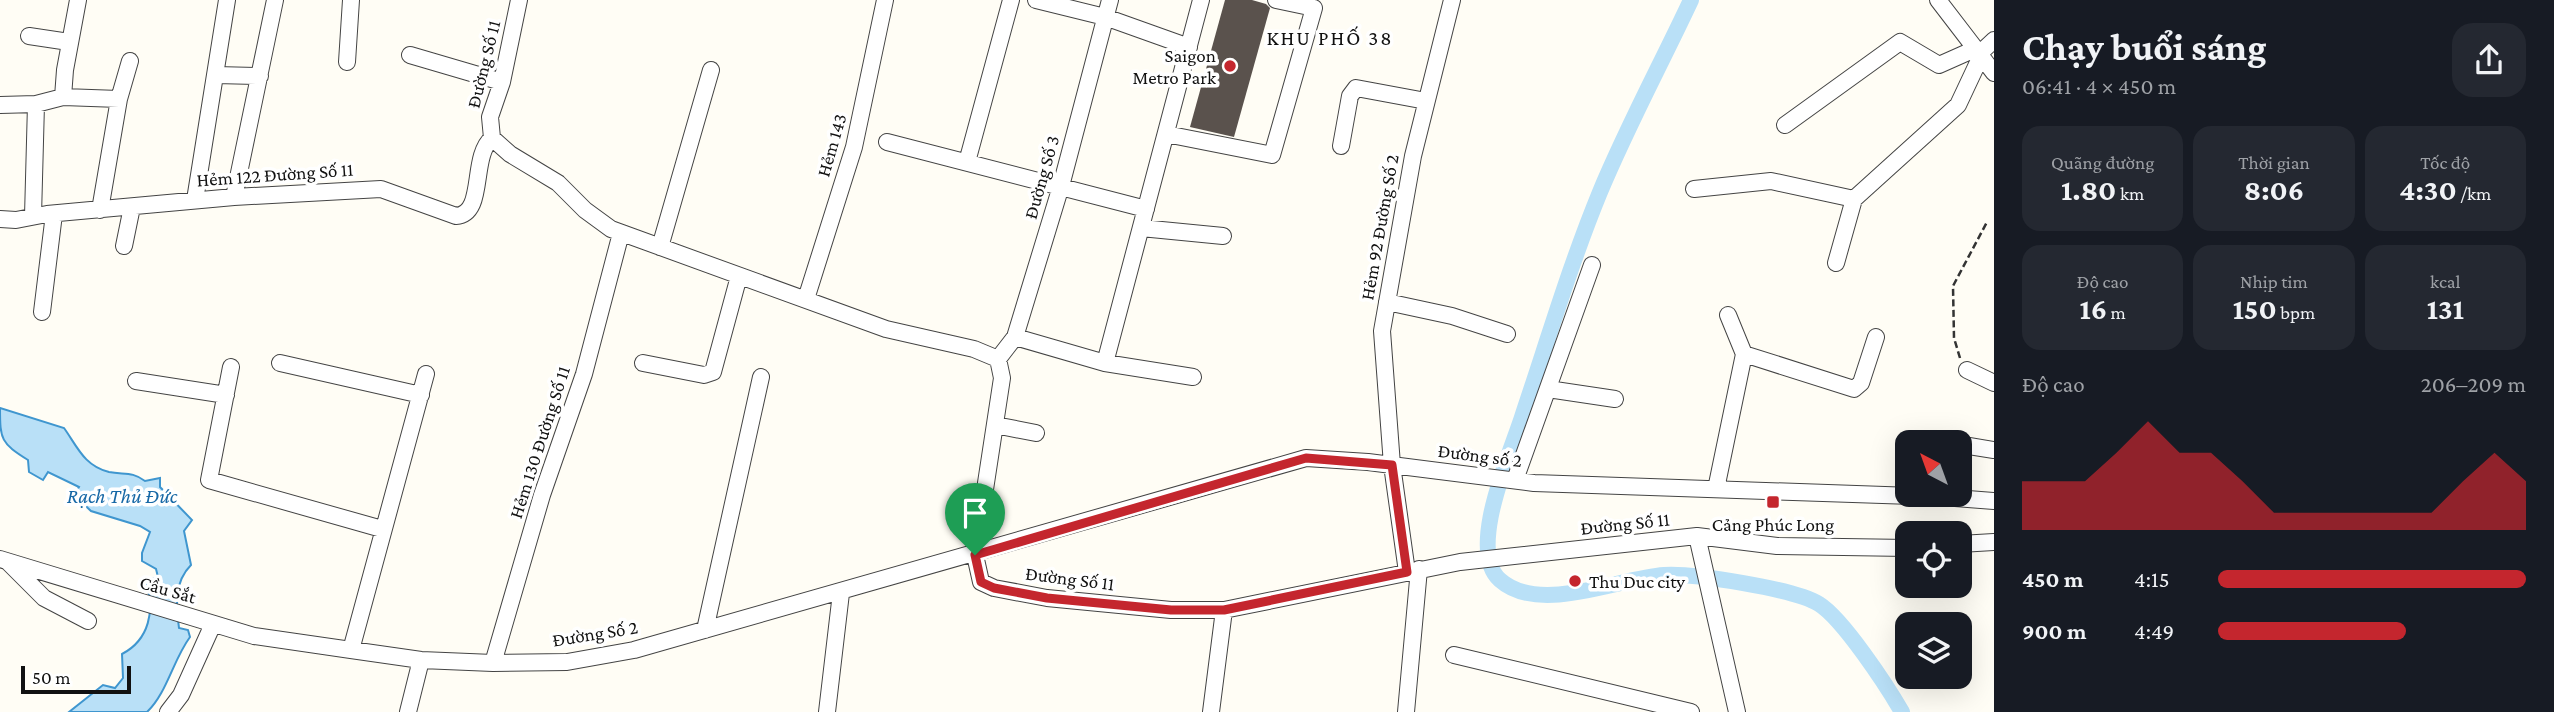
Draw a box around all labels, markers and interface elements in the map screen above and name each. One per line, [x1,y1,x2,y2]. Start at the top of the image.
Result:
street label: Đường Số 11 [462,18,505,110]
button: share [2452,23,2526,97]
district label: KHU PHỐ 38 [1267,26,1394,50]
text: Chạy buổi sáng [2022,26,2266,68]
place label: Saigon Metro Park [1133,45,1217,88]
marker: Saigon Metro Park [1222,58,1238,74]
text: 06:41 · 4 × 450 m [2022,73,2176,99]
street label: Hẻm 143 [812,111,850,179]
street label: Đường Số 3 [1020,133,1063,221]
text: Quãng đường [2051,152,2154,173]
text: Thời gian [2238,152,2310,173]
text: Tốc độ [2420,152,2470,173]
street label: Hẻm 92 Đường Số 2 [1356,153,1403,302]
street label: Hẻm 122 Đường Số 11 [196,159,354,190]
text: 1.80 [2061,173,2116,206]
text: 8:06 [2244,173,2304,206]
text: 4:30 [2399,173,2457,206]
text: km [2116,183,2144,204]
text: /km [2457,183,2491,204]
text: Độ cao [2077,271,2129,292]
text: Nhịp tim [2240,271,2308,292]
text: kcal [2430,271,2461,292]
text: 16 [2079,292,2107,325]
text: 150 [2233,292,2277,325]
text: 131 [2427,292,2464,325]
text: m [2107,302,2126,323]
text: bpm [2277,302,2315,323]
street label: Hẻm 130 Đường Số 11 [505,363,574,521]
text: Độ cao [2022,371,2085,397]
text: 206–209 m [2421,371,2526,397]
north arrow [1895,430,1972,508]
map controls [1895,430,1972,689]
street label: Đường số 2 [1437,440,1523,471]
pin [945,483,1005,555]
water label: Rạch Thủ Đức [67,484,178,508]
icon: arrive [956,494,994,532]
marker: Cảng Phúc Long [1765,494,1781,510]
street label: Đường Số 11 [1579,508,1671,539]
place label: Cảng Phúc Long [1712,514,1834,535]
button: locate [1895,521,1972,598]
street label: Đường Số 11 [1024,563,1116,594]
text: 450 m [2022,566,2083,592]
text: 4:15 [2134,566,2170,592]
street label: Cầu Sắt [137,571,199,608]
place label: Thu Duc city [1589,571,1685,592]
marker: Thu Duc city [1567,573,1583,589]
button: layers [1895,612,1972,689]
street label: Đường Số 2 [551,616,639,651]
text: 900 m [2022,618,2086,644]
text: 4:49 [2134,618,2174,644]
scale bar [21,663,131,695]
text: 50 m [32,667,71,688]

